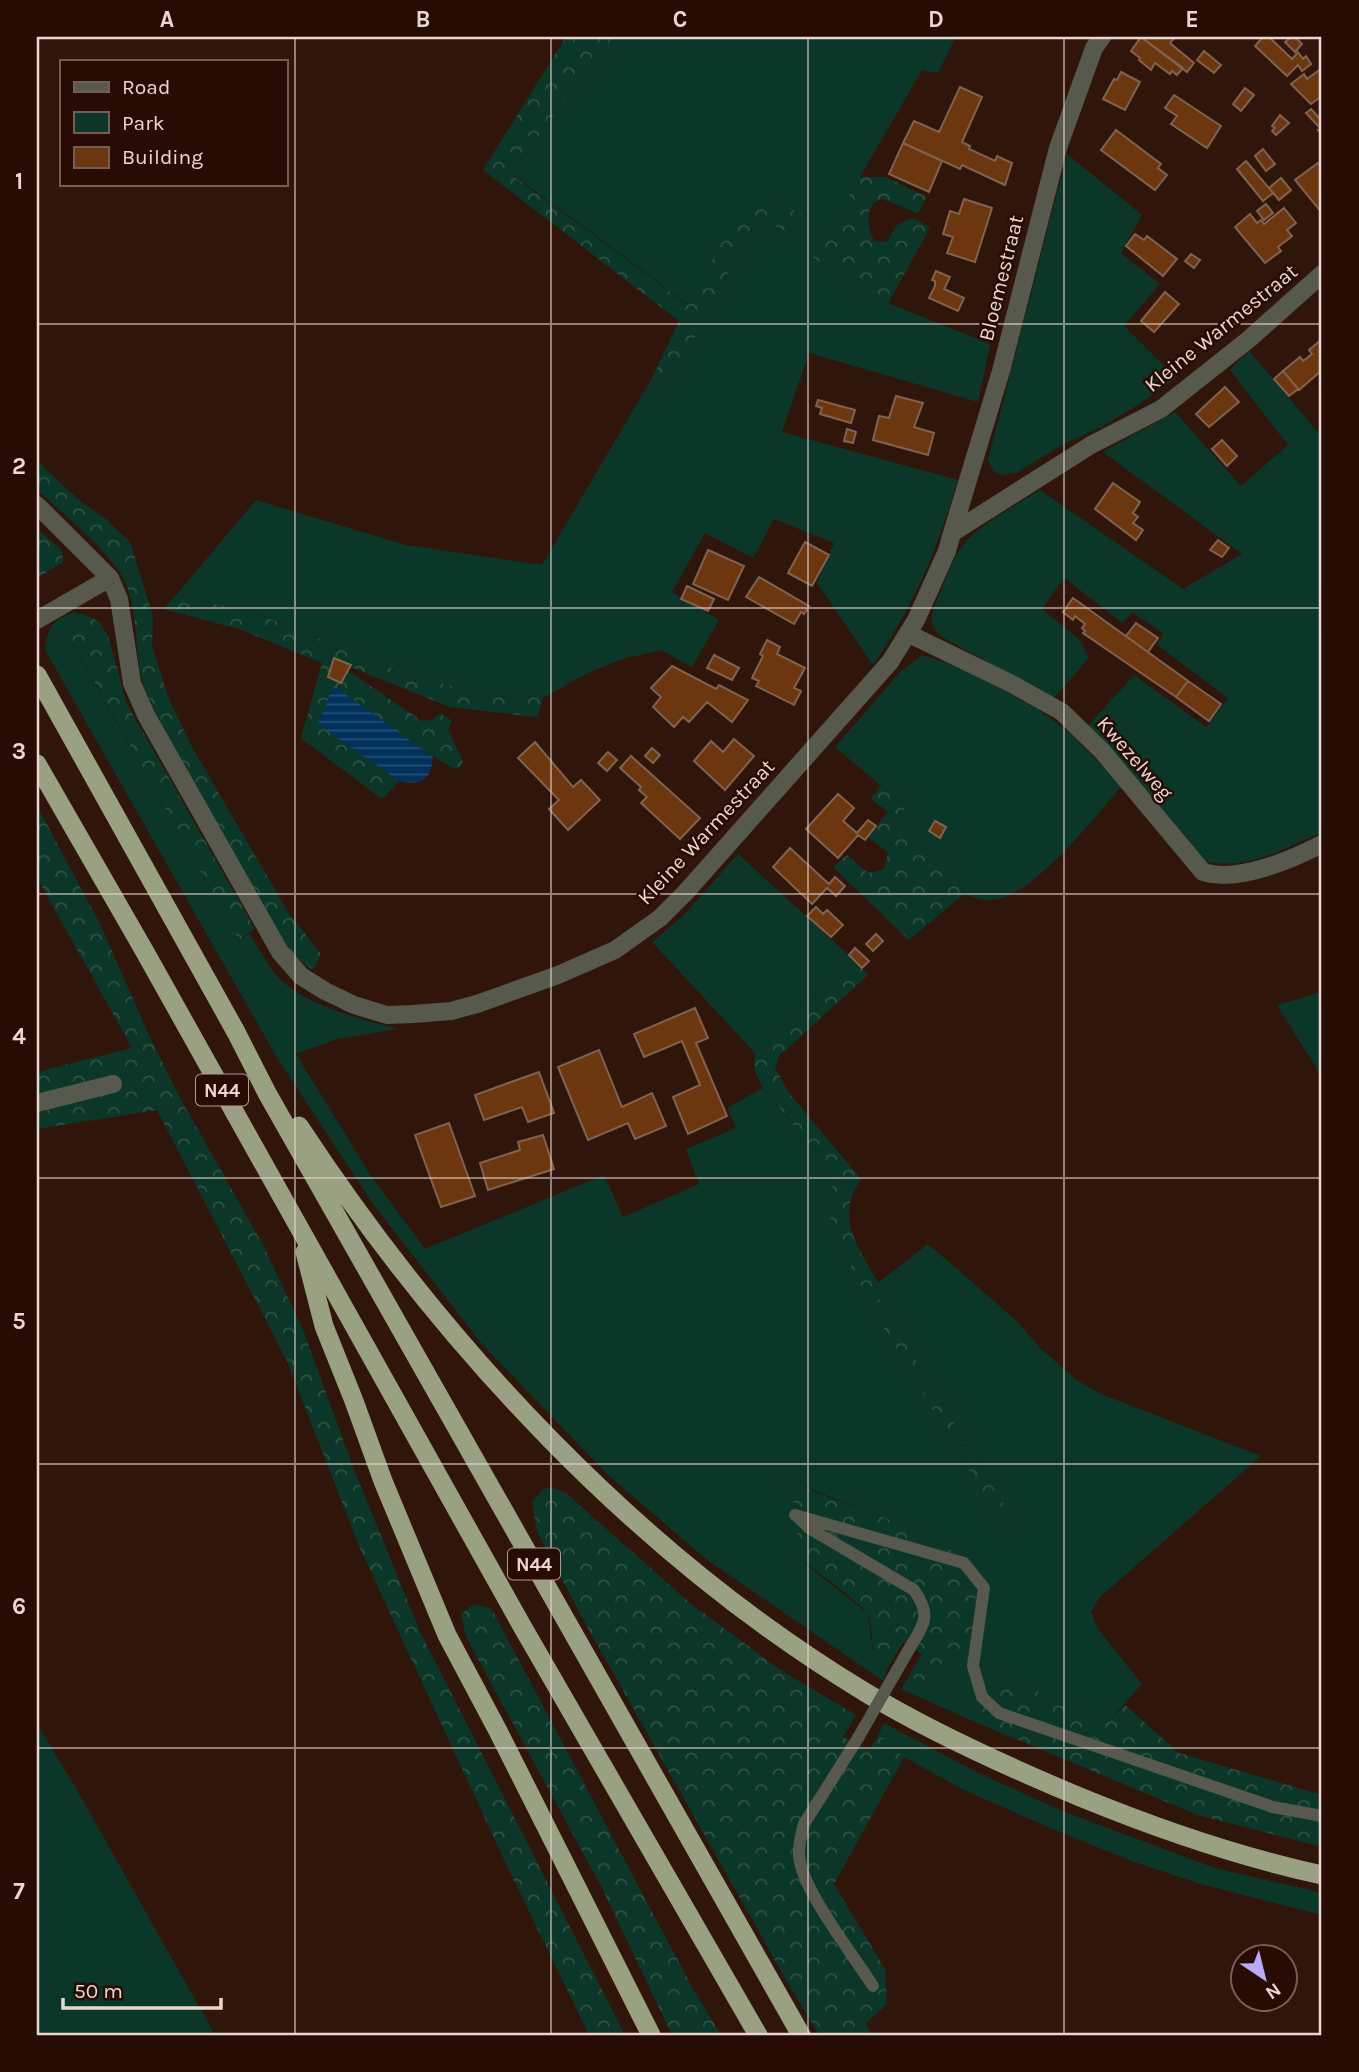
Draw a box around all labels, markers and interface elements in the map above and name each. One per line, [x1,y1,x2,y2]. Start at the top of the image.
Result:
text: A [160,6,174,33]
text: B [416,6,430,33]
text: C [673,6,687,33]
text: D [928,6,944,33]
text: E [1185,6,1199,33]
legend [60,60,287,186]
text: Road [122,75,170,99]
text: Park [122,111,165,135]
text: Building [122,145,203,169]
text: 1 [15,168,23,195]
street label: Bloemestraat [974,212,1028,344]
street label: Kleine Warmestraat [1140,259,1302,397]
text: 2 [12,453,26,480]
street label: Kwezelweg [1092,711,1178,805]
text: 3 [12,738,26,765]
street label: Kleine Warmestraat [633,755,779,909]
text: 4 [12,1023,26,1050]
road number: N44 [196,1074,248,1106]
text: 5 [12,1308,26,1335]
road number: N44 [508,1548,560,1580]
text: 6 [12,1593,26,1620]
text: 7 [13,1878,25,1905]
north arrow [1230,1942,1300,2012]
scale bar [63,1967,220,2011]
text: N [1261,1978,1285,2004]
text: 50 m [74,1979,123,2003]

